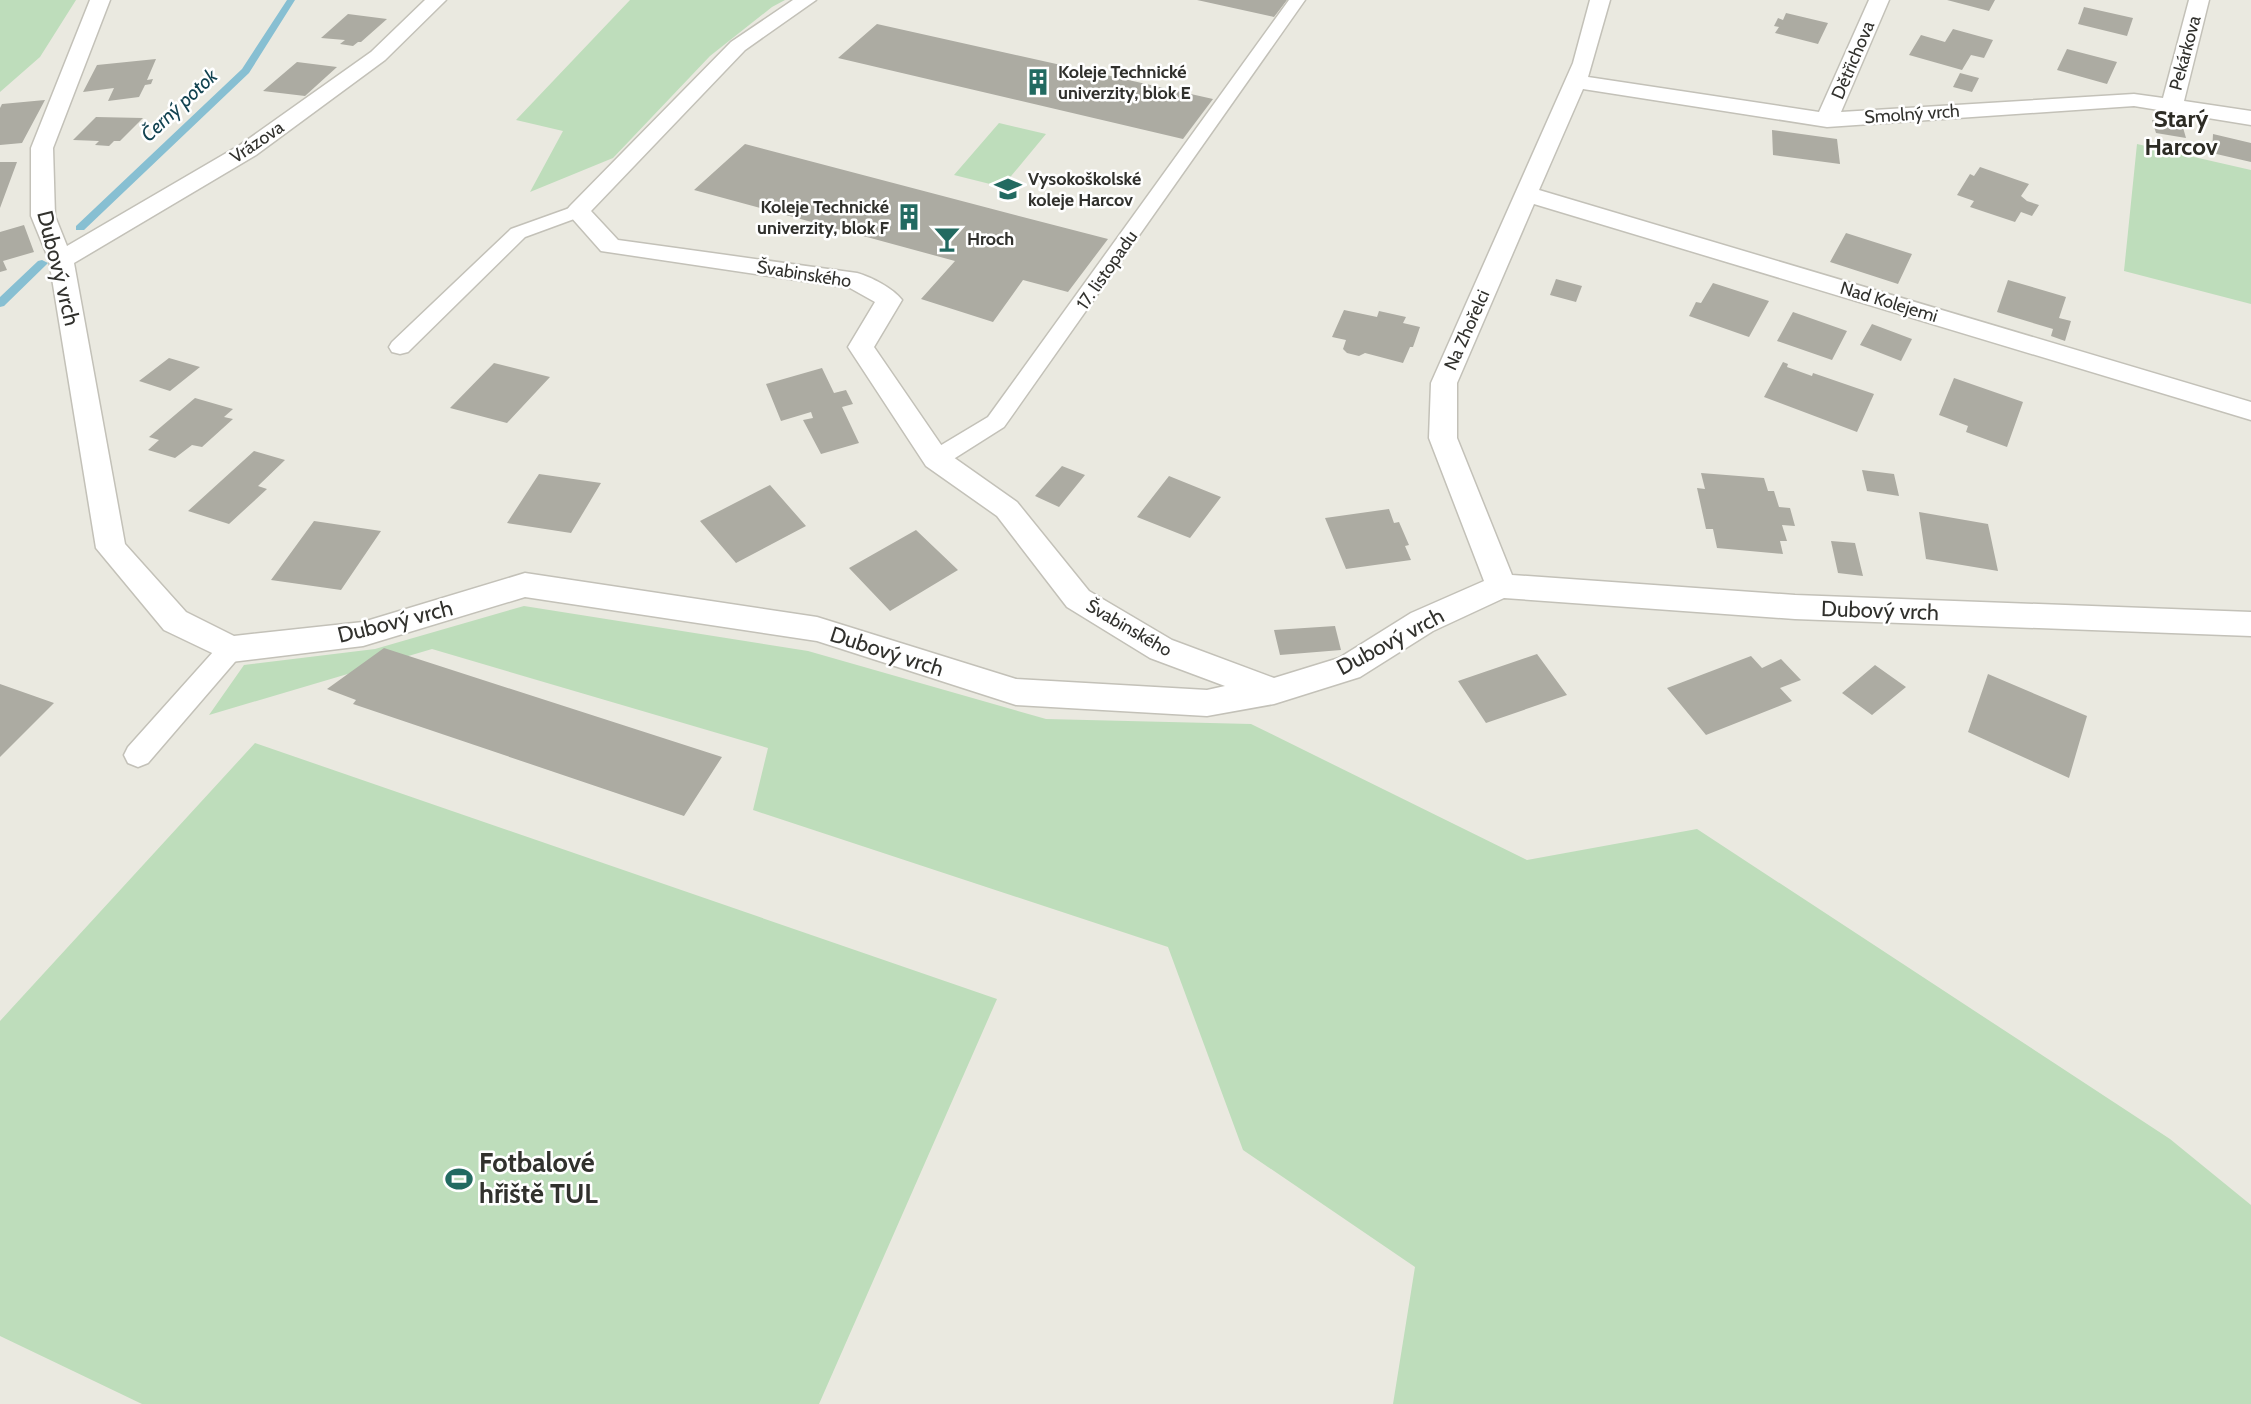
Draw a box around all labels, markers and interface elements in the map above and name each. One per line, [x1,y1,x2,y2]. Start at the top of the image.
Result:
street label: Pekárkova [2164,13,2206,93]
street label: Dětřichova [1827,17,1879,102]
place label: Koleje Technické univerzity, blok E [1058,61,1191,104]
water label: Černý potok [136,63,223,146]
building icon: Koleje Technické univerzity, blok E [1023,67,1053,97]
street label: Smolný vrch [1864,100,1960,128]
district label: Starý Harcov [2144,104,2218,161]
street label: Vrázova [226,116,288,168]
place label: Vysokoškolské koleje Harcov [1028,168,1141,211]
school or university icon: Vysokoškolské koleje Harcov [993,174,1023,204]
place label: Koleje Technické univerzity, blok F [757,196,890,239]
building icon: Koleje Technické univerzity, blok F [894,202,924,232]
street label: Dubový vrch [31,208,86,329]
bar icon: Hroch [932,224,962,254]
street label: 17. listopadu [1072,226,1142,314]
place label: Hroch [967,228,1014,250]
street label: Švabinského [755,256,853,292]
street label: Nad Kolejemi [1838,277,1940,327]
street label: Na Zhořelci [1440,286,1494,374]
street label: Dubový vrch [335,594,456,649]
street label: Švabinského [1082,595,1176,661]
street label: Dubový vrch [1821,595,1939,626]
street label: Dubový vrch [1332,602,1449,681]
street label: Dubový vrch [827,620,947,683]
place label: Fotbalové hřiště TUL [479,1146,598,1210]
sports icon: Fotbalové hřiště TUL [444,1164,474,1194]

